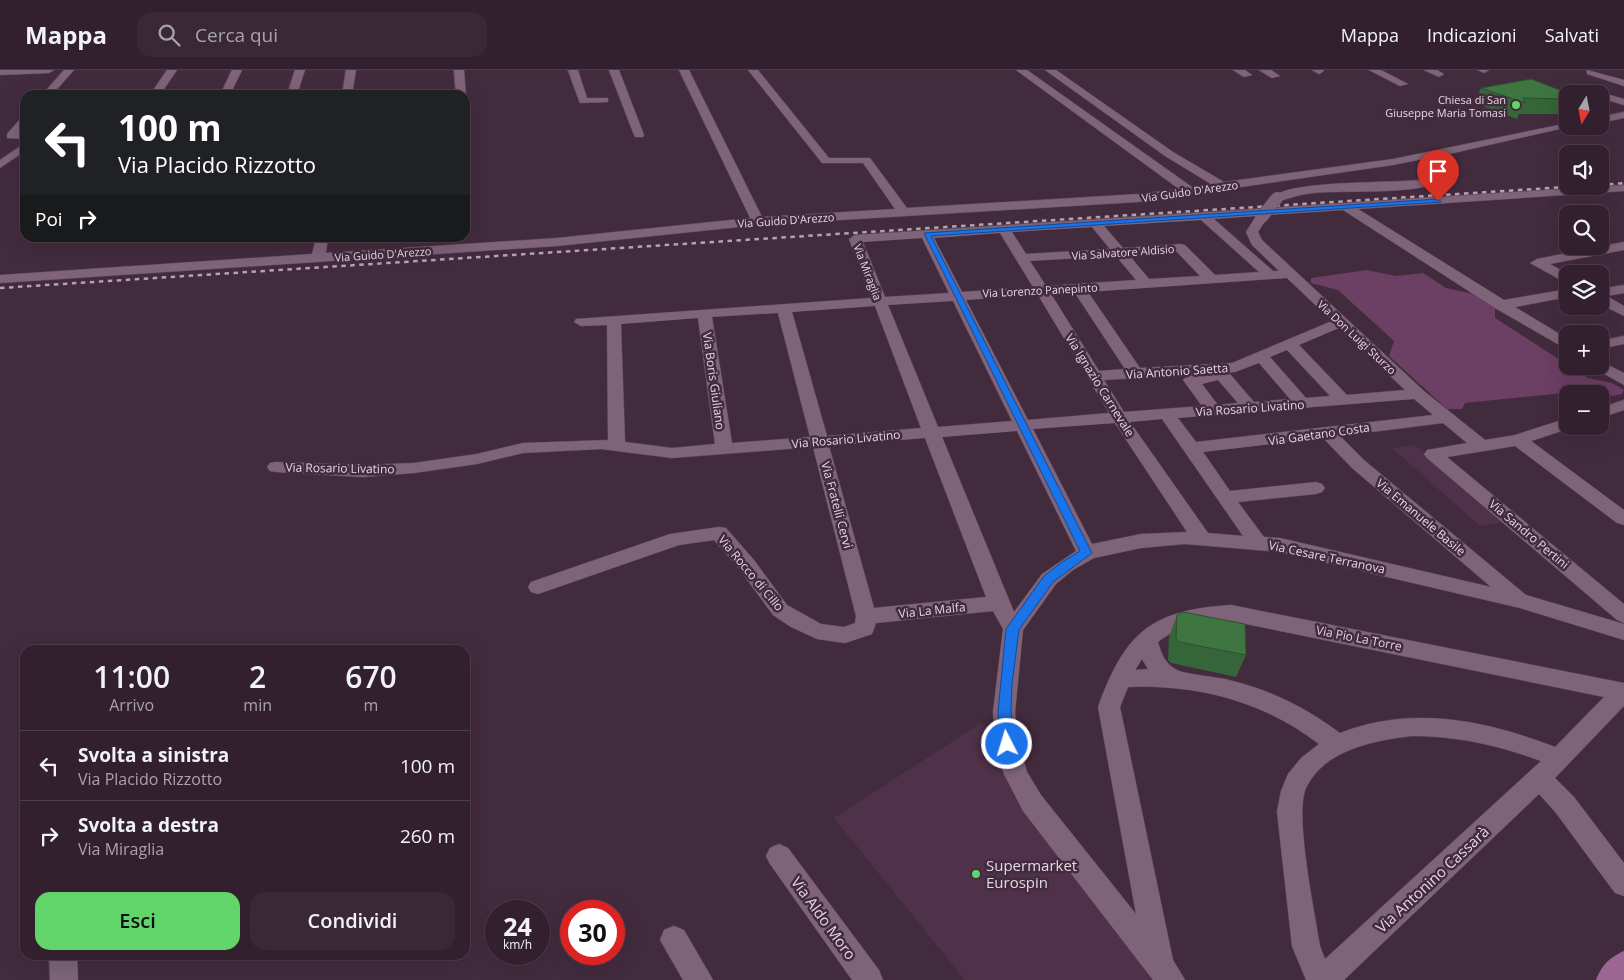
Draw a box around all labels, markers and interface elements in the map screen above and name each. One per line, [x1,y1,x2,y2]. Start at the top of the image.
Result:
search box [137,12,487,57]
text: Mappa [25,18,107,51]
icon: search [155,21,183,49]
text: Cerca qui [195,22,278,48]
text: Mappa [1341,23,1399,47]
text: Indicazioni [1427,23,1517,47]
text: Salvati [1545,23,1599,47]
north arrow [1559,85,1609,135]
map controls [1559,85,1609,435]
place label: Chiesa di San Giuseppe Maria Tomasi [1385,92,1506,120]
marker: Chiesa di San Giuseppe Maria Tomasi [1510,99,1522,111]
text: 100 m [118,104,222,151]
icon: left [35,110,100,175]
button: sound [1559,145,1609,195]
text: Via Placido Rizzotto [118,149,316,179]
pin [1417,150,1459,201]
icon: arrive [1424,157,1452,185]
street label: Via Guido D'Arezzo [1141,177,1239,205]
icon: right [73,205,101,233]
button: search [1559,205,1609,255]
text: Poi [35,206,63,232]
street label: Via Guido D'Arezzo [737,209,835,231]
street label: Via Salvatore Aldisio [1071,241,1175,263]
street label: Via Miraglia [850,242,886,302]
street label: Via Guido D'Arezzo [334,243,432,265]
button: layers [1559,265,1609,315]
street label: Via Lorenzo Panepinto [982,279,1098,301]
street label: Via Don Luigi Sturzo [1314,297,1400,378]
button: + [1559,325,1609,375]
street label: Via Ignazio Carnevale [1061,330,1139,440]
street label: Via Boris Giuliano [699,331,729,431]
street label: Via Antonio Saetta [1125,359,1229,383]
button: − [1559,385,1609,435]
street label: Via Rosario Livatino [1195,396,1305,420]
street label: Via Gaetano Costa [1267,418,1371,450]
street label: Via Rosario Livatino [791,426,901,452]
street label: Via Rosario Livatino [285,459,395,477]
street label: Via Fratelli Cervi [817,460,857,550]
street label: Via Emanuele Basile [1373,475,1469,560]
street label: Via Sandro Pertini [1485,495,1573,573]
street label: Via Rocco di Cillo [714,532,788,614]
street label: Via Cesare Terranova [1267,536,1387,578]
street label: Via La Malfa [898,598,966,622]
street label: Via Pio La Torre [1315,621,1404,655]
text: 11:00 [93,656,170,697]
text: 2 [249,656,266,697]
text: 670 [345,656,397,697]
text: Arrivo [109,694,154,716]
text: min [243,694,272,716]
text: m [364,694,378,716]
position arrow [980,717,1032,769]
text: Svolta a sinistra [78,742,229,768]
icon: left [35,752,63,780]
text: 100 m [400,753,455,779]
text: Via Placido Rizzotto [78,768,222,790]
text: Svolta a destra [78,812,219,838]
street label: Via Antonino Cassarà [1371,821,1493,937]
icon: right [35,822,63,850]
text: 260 m [400,823,455,849]
text: Via Miraglia [78,838,164,860]
place label: Supermarket Eurospin [986,855,1077,892]
marker: Supermarket Eurospin [970,868,982,880]
street label: Via Aldo Moro [787,872,861,964]
button: Esci [35,892,240,950]
button: Condividi [250,892,455,950]
speed limit sign: 30 [560,900,625,965]
text: 24 [503,909,532,943]
text: km/h [503,936,532,953]

